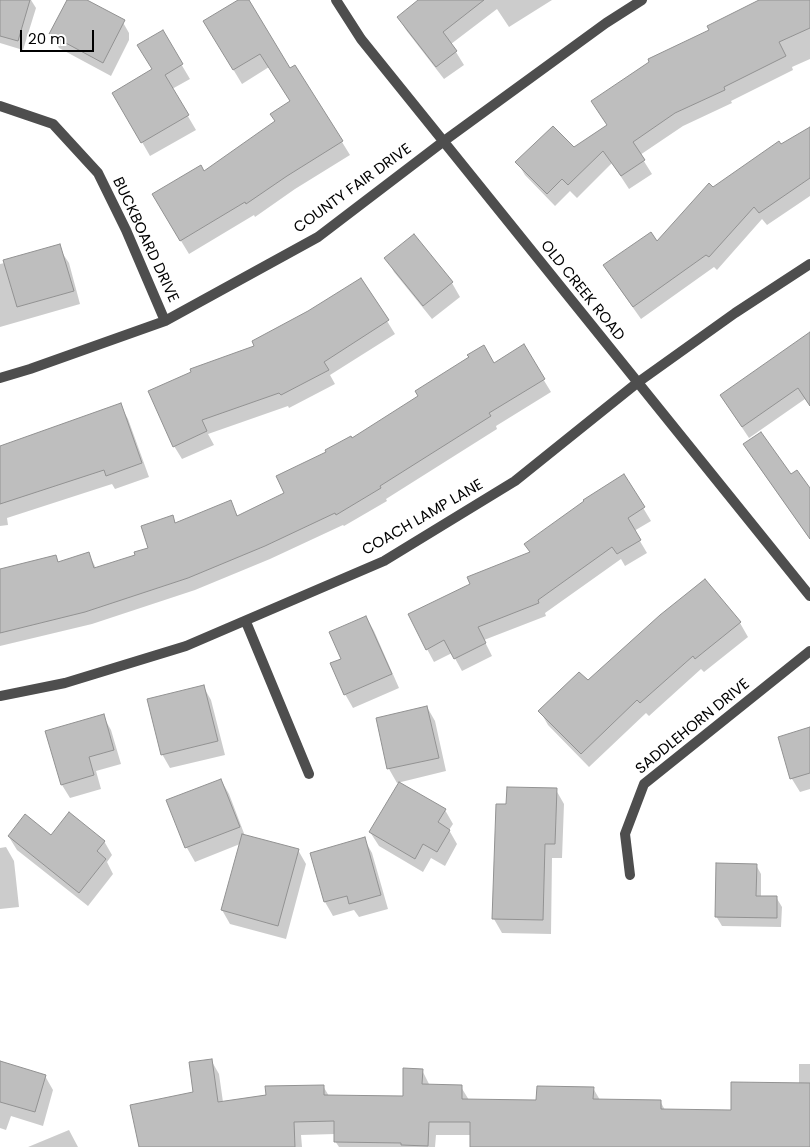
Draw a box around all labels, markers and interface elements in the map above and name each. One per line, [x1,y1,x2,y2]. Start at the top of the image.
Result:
scale bar [22,20,96,52]
text: 20 m [28,28,66,49]
street label: COUNTY FAIR DRIVE [291,140,415,238]
street label: BUCKBOARD DRIVE [108,175,182,305]
street label: OLD CREEK ROAD [536,237,628,345]
street label: COACH LAMP LANE [359,476,487,560]
street label: SADDLEHORN DRIVE [632,676,754,778]

